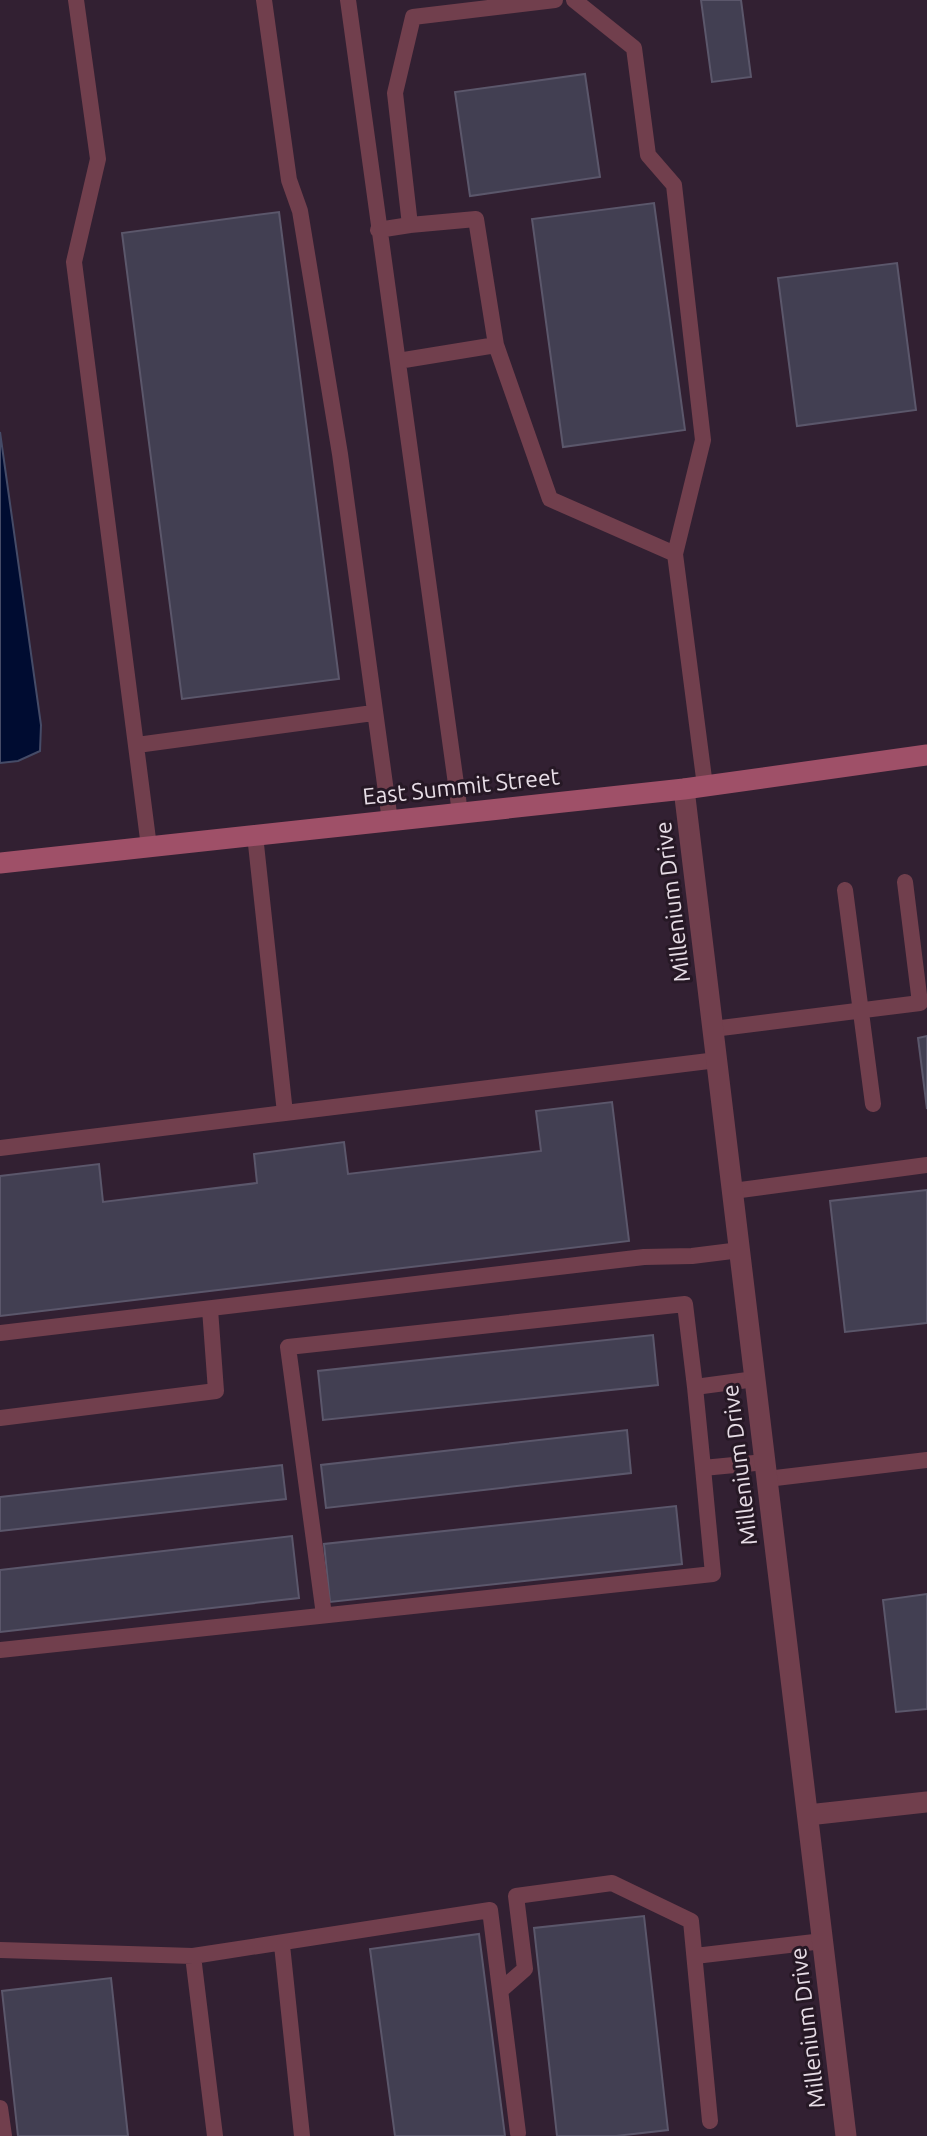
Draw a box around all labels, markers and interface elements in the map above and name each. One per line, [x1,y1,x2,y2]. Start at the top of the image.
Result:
street label: East Summit Street [361,763,561,809]
street label: Millenium Drive [650,820,694,984]
street label: Millenium Drive [717,1383,761,1547]
street label: Millenium Drive [785,1946,829,2110]

